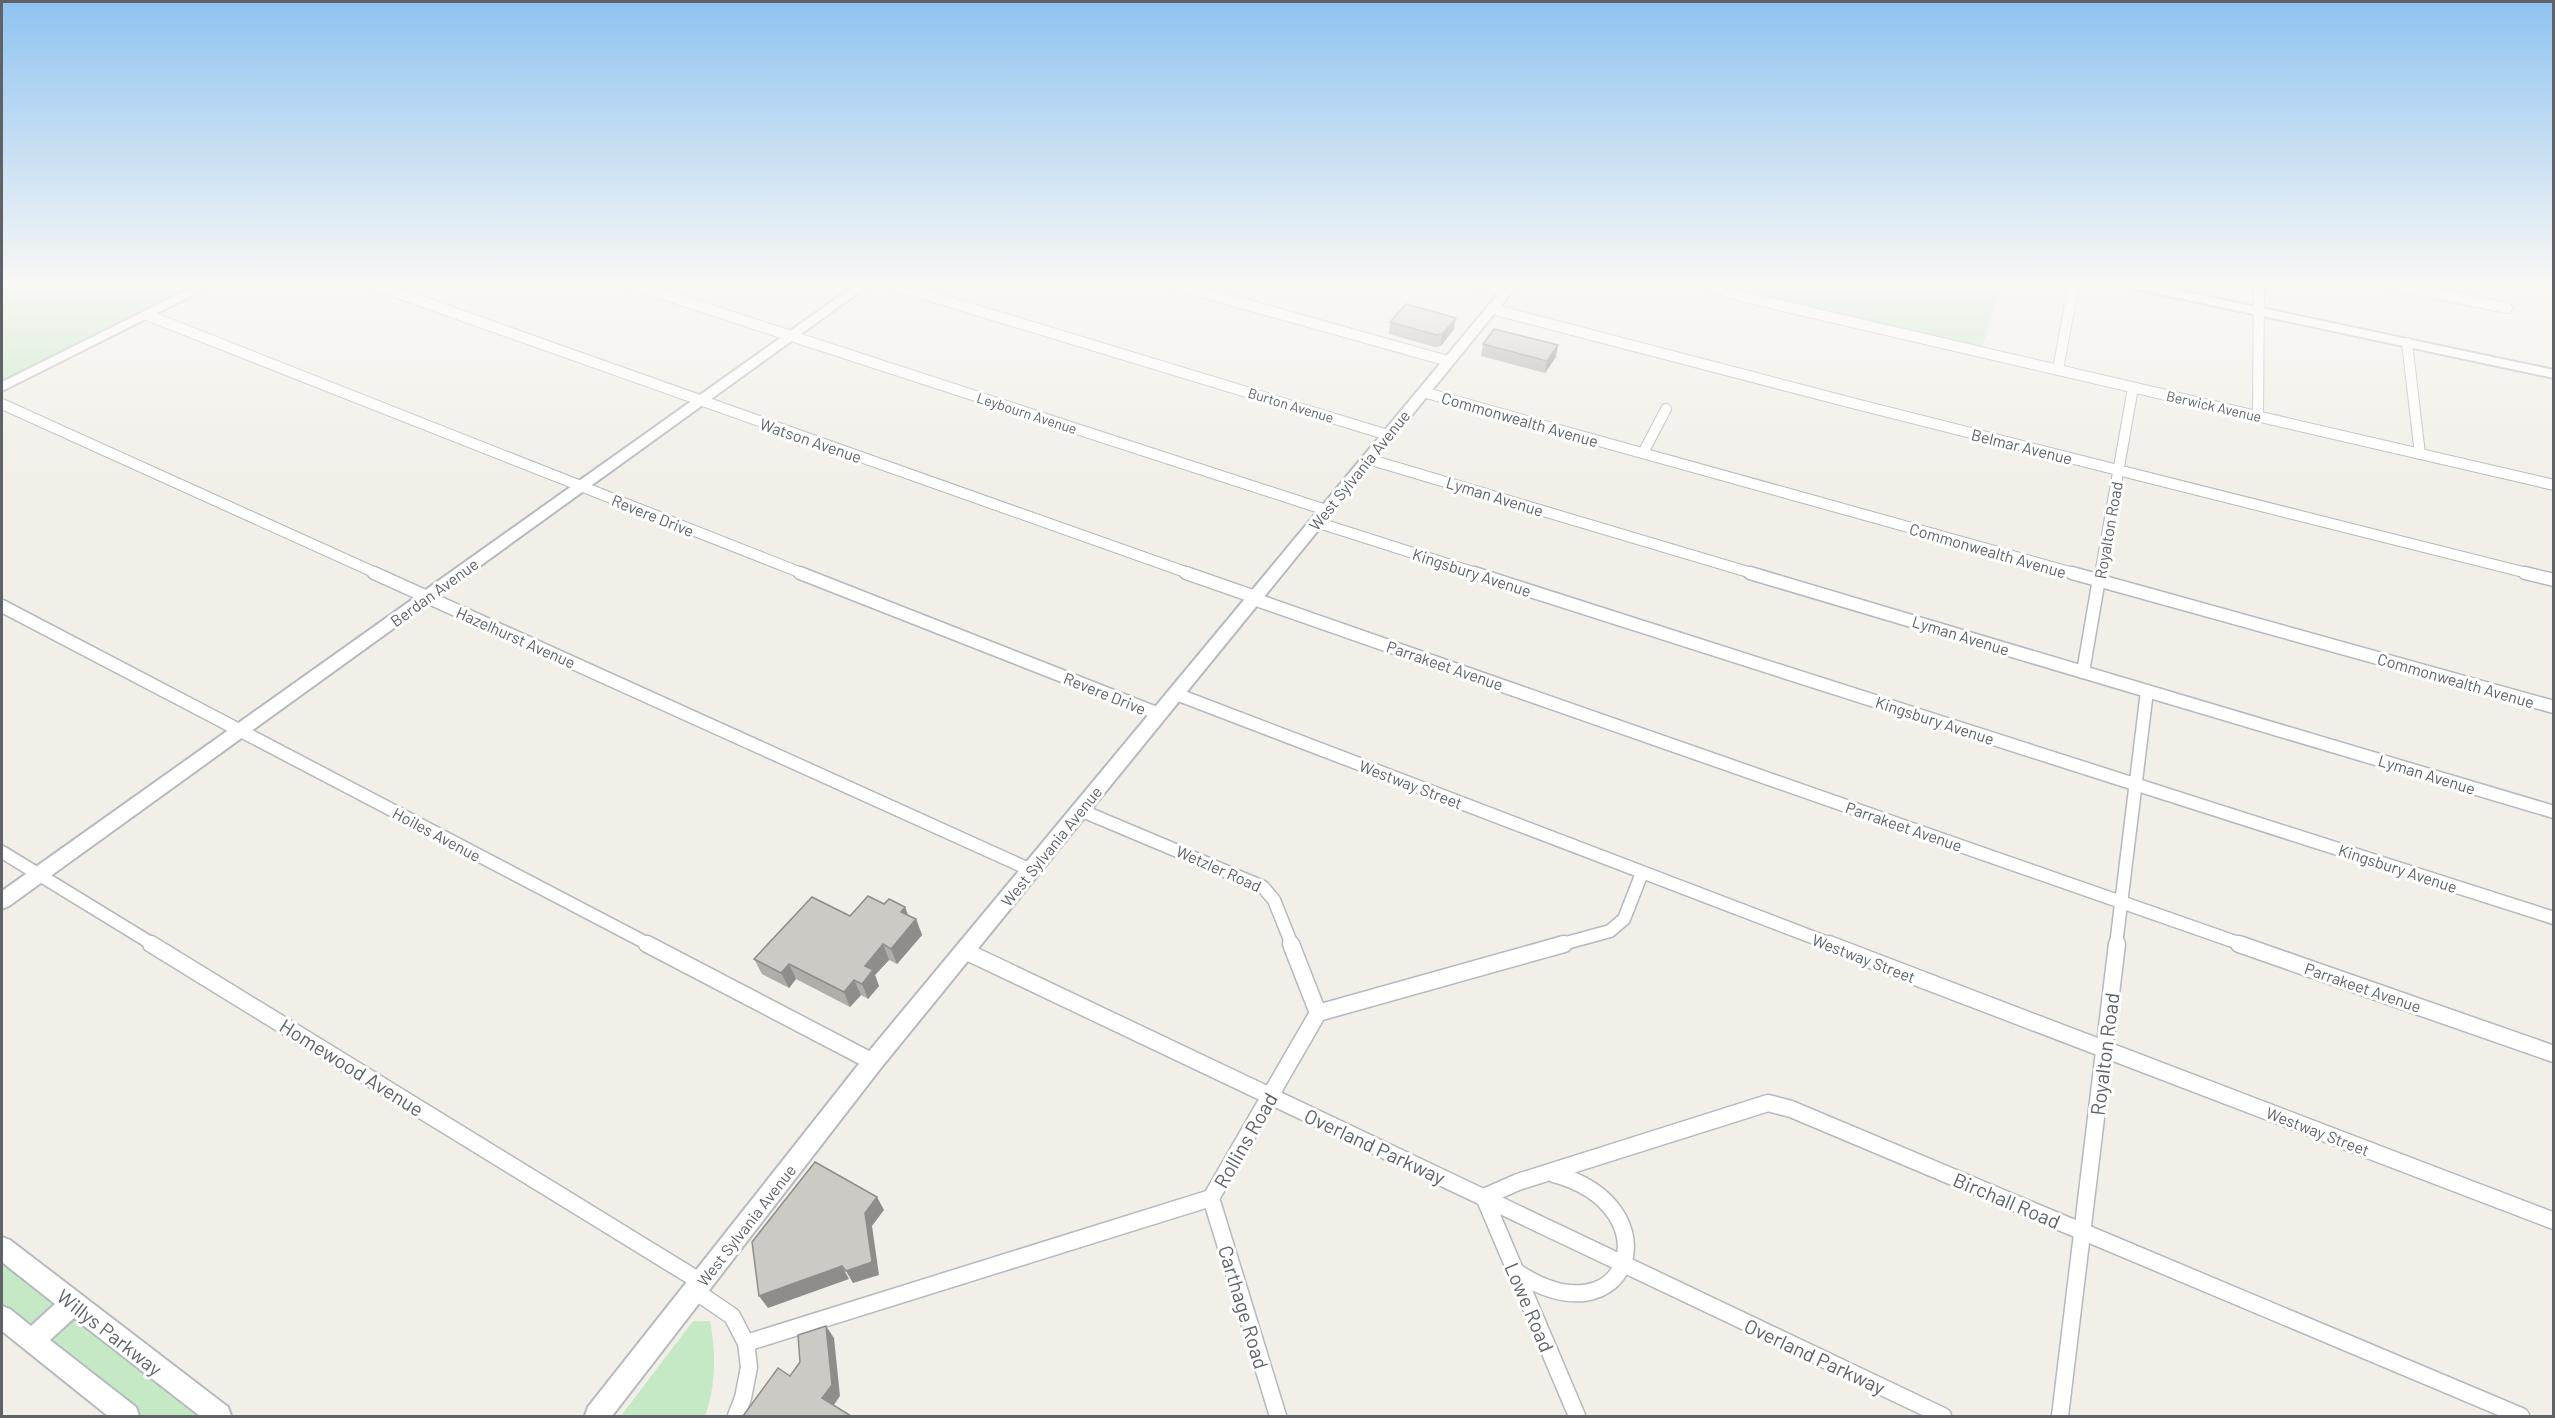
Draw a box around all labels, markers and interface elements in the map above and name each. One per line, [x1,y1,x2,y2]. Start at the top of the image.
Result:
street label: Burton Avenue [1246,384,1336,426]
street label: Berwick Avenue [2165,387,2263,425]
street label: Commonwealth Avenue [1439,388,1601,450]
street label: Leybourn Avenue [975,389,1079,437]
street label: West Sylvania Avenue [1305,406,1413,534]
street label: Watson Avenue [758,414,864,466]
street label: Belmar Avenue [1969,424,2075,468]
street label: Lyman Avenue [1444,472,1546,520]
street label: Royalton Road [2090,480,2126,580]
street label: Revere Drive [609,490,697,540]
street label: Commonwealth Avenue [1907,519,2069,581]
street label: Kingsbury Avenue [1410,544,1534,600]
street label: Berdan Avenue [386,554,482,630]
street label: Hazelhurst Avenue [453,602,579,672]
street label: Lyman Avenue [1910,611,2012,659]
street label: Parrakeet Avenue [1384,636,1506,694]
street label: Commonwealth Avenue [2375,649,2537,711]
street label: Revere Drive [1061,668,1149,718]
street label: Kingsbury Avenue [1873,692,1997,748]
street label: Lyman Avenue [2376,750,2478,798]
street label: Westway Street [1357,756,1465,812]
street label: West Sylvania Avenue [997,782,1105,910]
street label: Parrakeet Avenue [1843,797,1965,855]
street label: Hoiles Avenue [390,803,484,865]
street label: Kingsbury Avenue [2336,840,2460,896]
street label: Wetzler Road [1173,841,1265,895]
street label: Westway Street [1810,930,1918,986]
street label: Parrakeet Avenue [2302,958,2424,1016]
street label: Royalton Road [2085,991,2123,1117]
street label: Homewood Avenue [276,1013,428,1121]
street label: Rollins Road [1208,1088,1282,1192]
street label: Overland Parkway [1301,1103,1449,1189]
street label: Westway Street [2264,1103,2372,1159]
street label: West Sylvania Avenue [693,1160,799,1290]
street label: Birchall Road [1950,1167,2064,1233]
street label: Carthage Road [1214,1242,1274,1372]
street label: Lowe Road [1500,1259,1560,1355]
street label: Willys Parkway [53,1283,167,1381]
street label: Overland Parkway [1741,1313,1889,1399]

